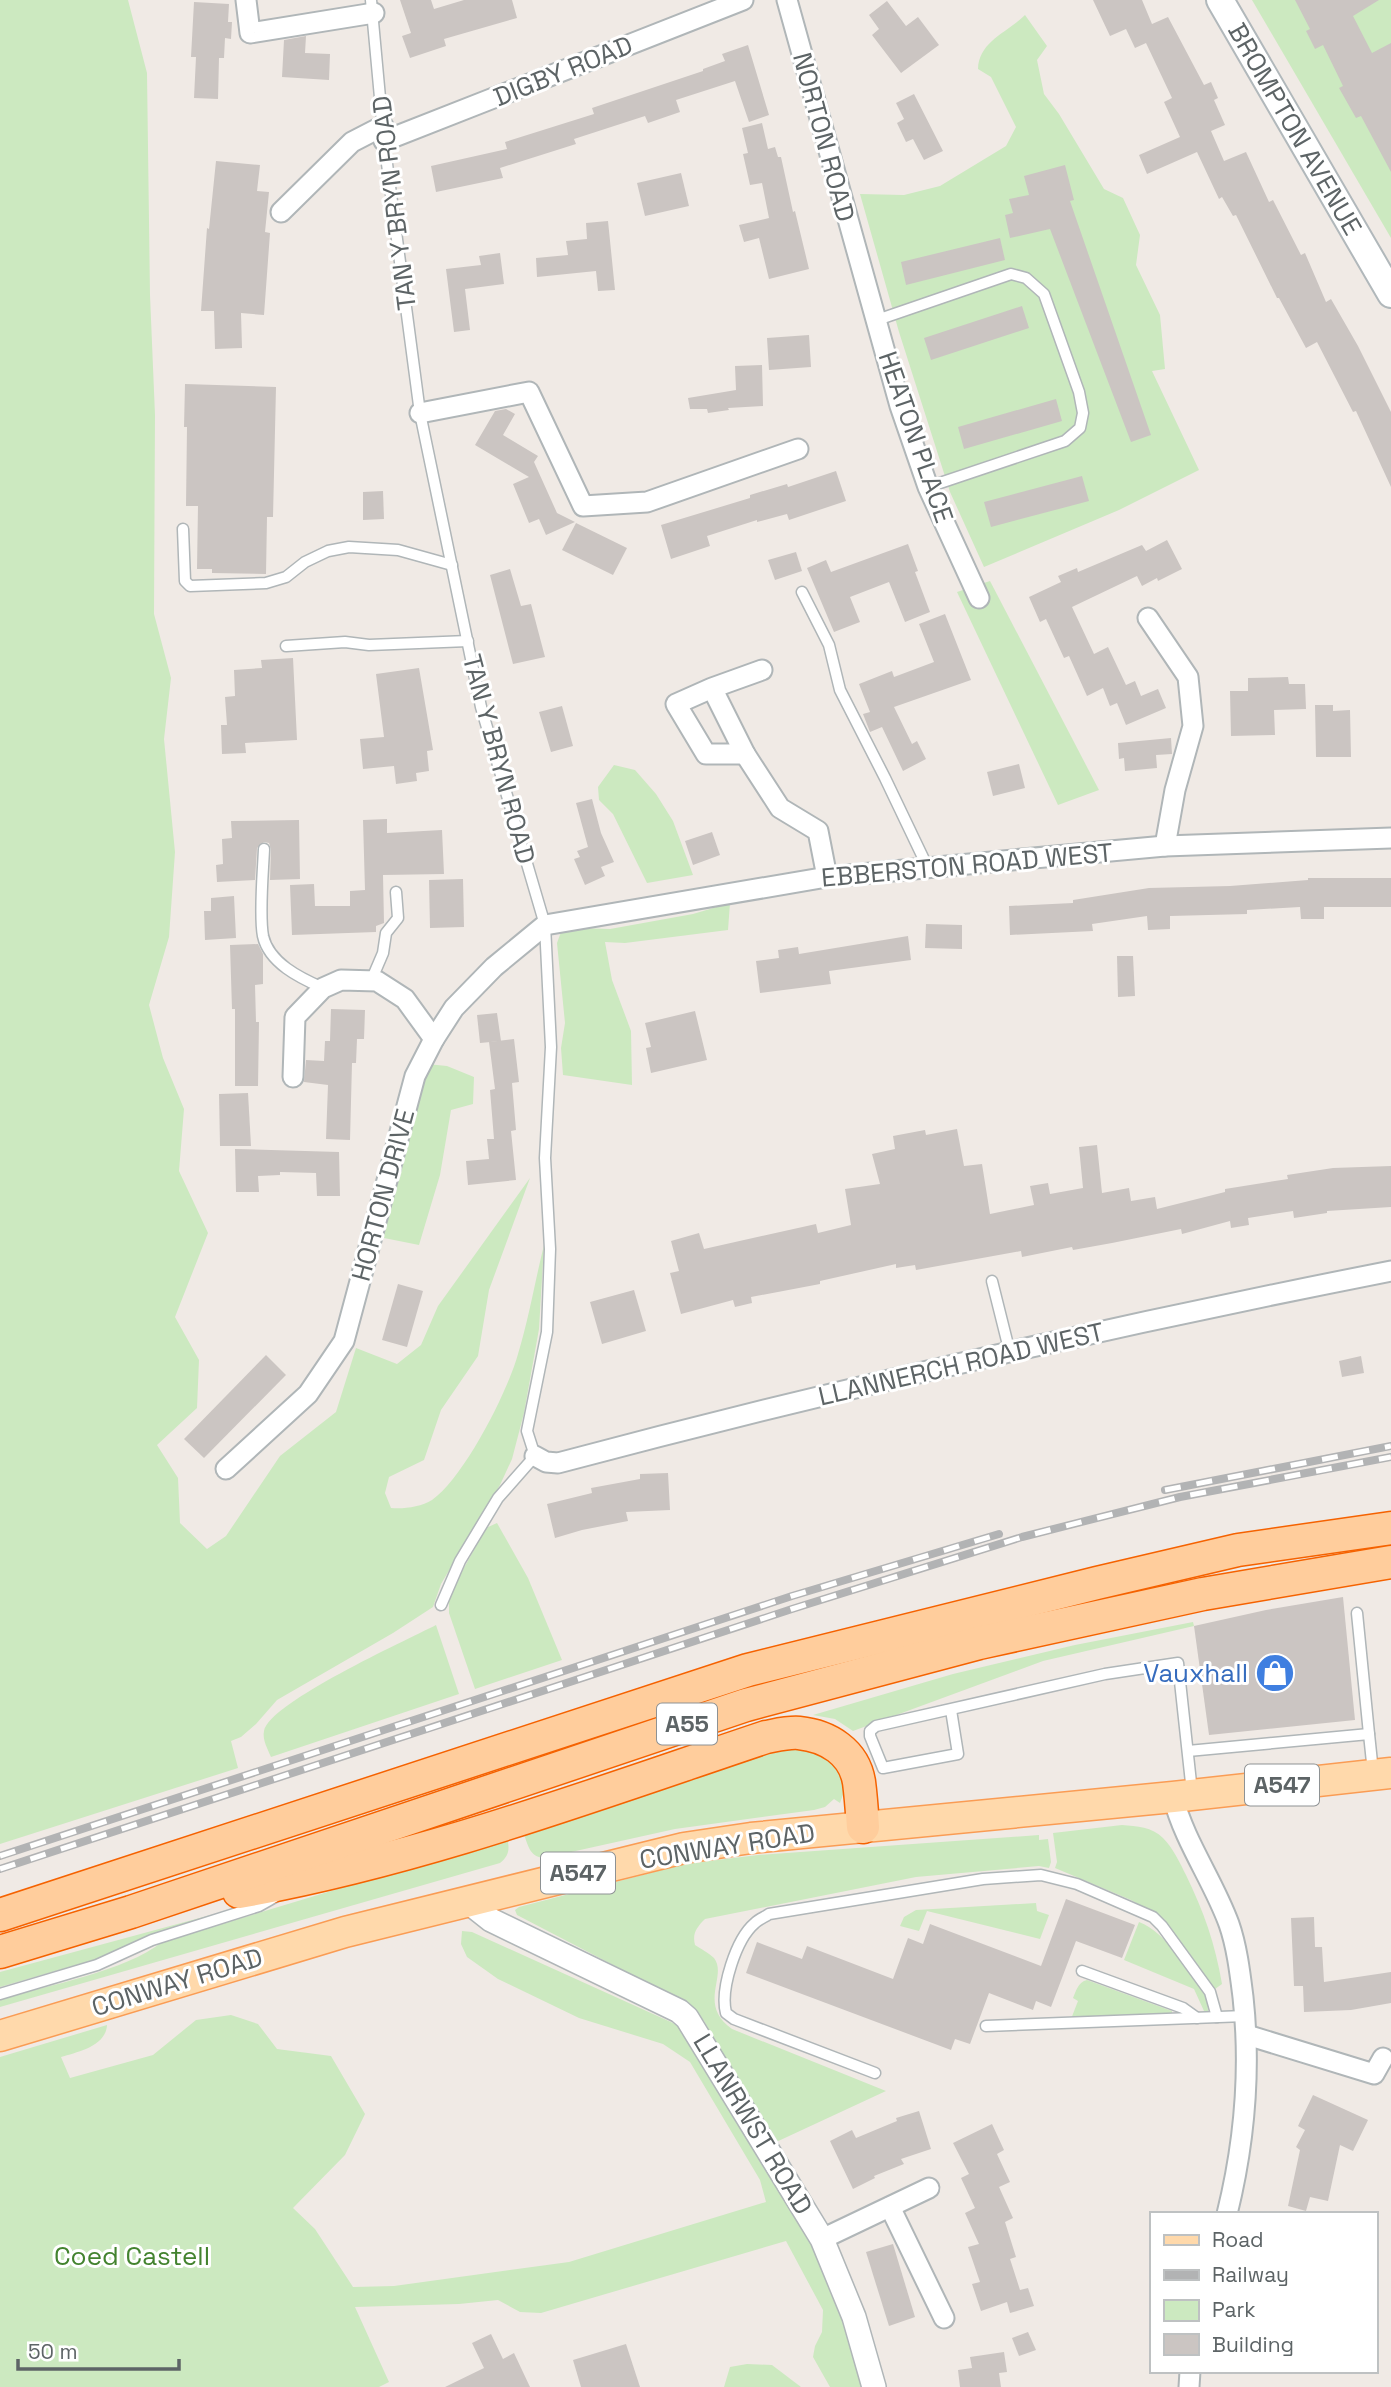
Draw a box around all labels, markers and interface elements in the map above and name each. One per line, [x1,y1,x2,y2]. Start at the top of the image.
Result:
street label: BROMPTON AVENUE [1220,17,1370,241]
street label: DIGBY ROAD [489,28,637,114]
street label: NORTON ROAD [785,49,863,225]
street label: TAN Y BRYN ROAD [364,94,424,312]
street label: HEATON PLACE [871,347,961,527]
street label: TAN Y BRYN ROAD [455,650,543,868]
street label: EBBERSTON ROAD WEST [820,835,1114,895]
street label: HORTON DRIVE [344,1105,422,1285]
street label: LLANNERCH ROAD WEST [815,1315,1107,1413]
shop icon: Vauxhall [1254,1652,1296,1694]
place label: Vauxhall [1143,1656,1248,1690]
road number: A55 [657,1704,717,1744]
road number: A547 [1245,1764,1319,1806]
street label: CONWAY ROAD [637,1815,817,1877]
road number: A547 [541,1852,615,1894]
street label: CONWAY ROAD [87,1940,267,2024]
street label: LLANRWST ROAD [686,2027,820,2221]
legend [1150,2212,1377,2373]
text: Road [1212,2226,1264,2253]
park label: Coed Castell [54,2239,210,2273]
text: Railway [1212,2261,1289,2288]
text: Park [1212,2296,1256,2323]
scale bar [18,2328,178,2372]
text: Building [1212,2331,1294,2358]
text: 50 m [28,2338,78,2365]

